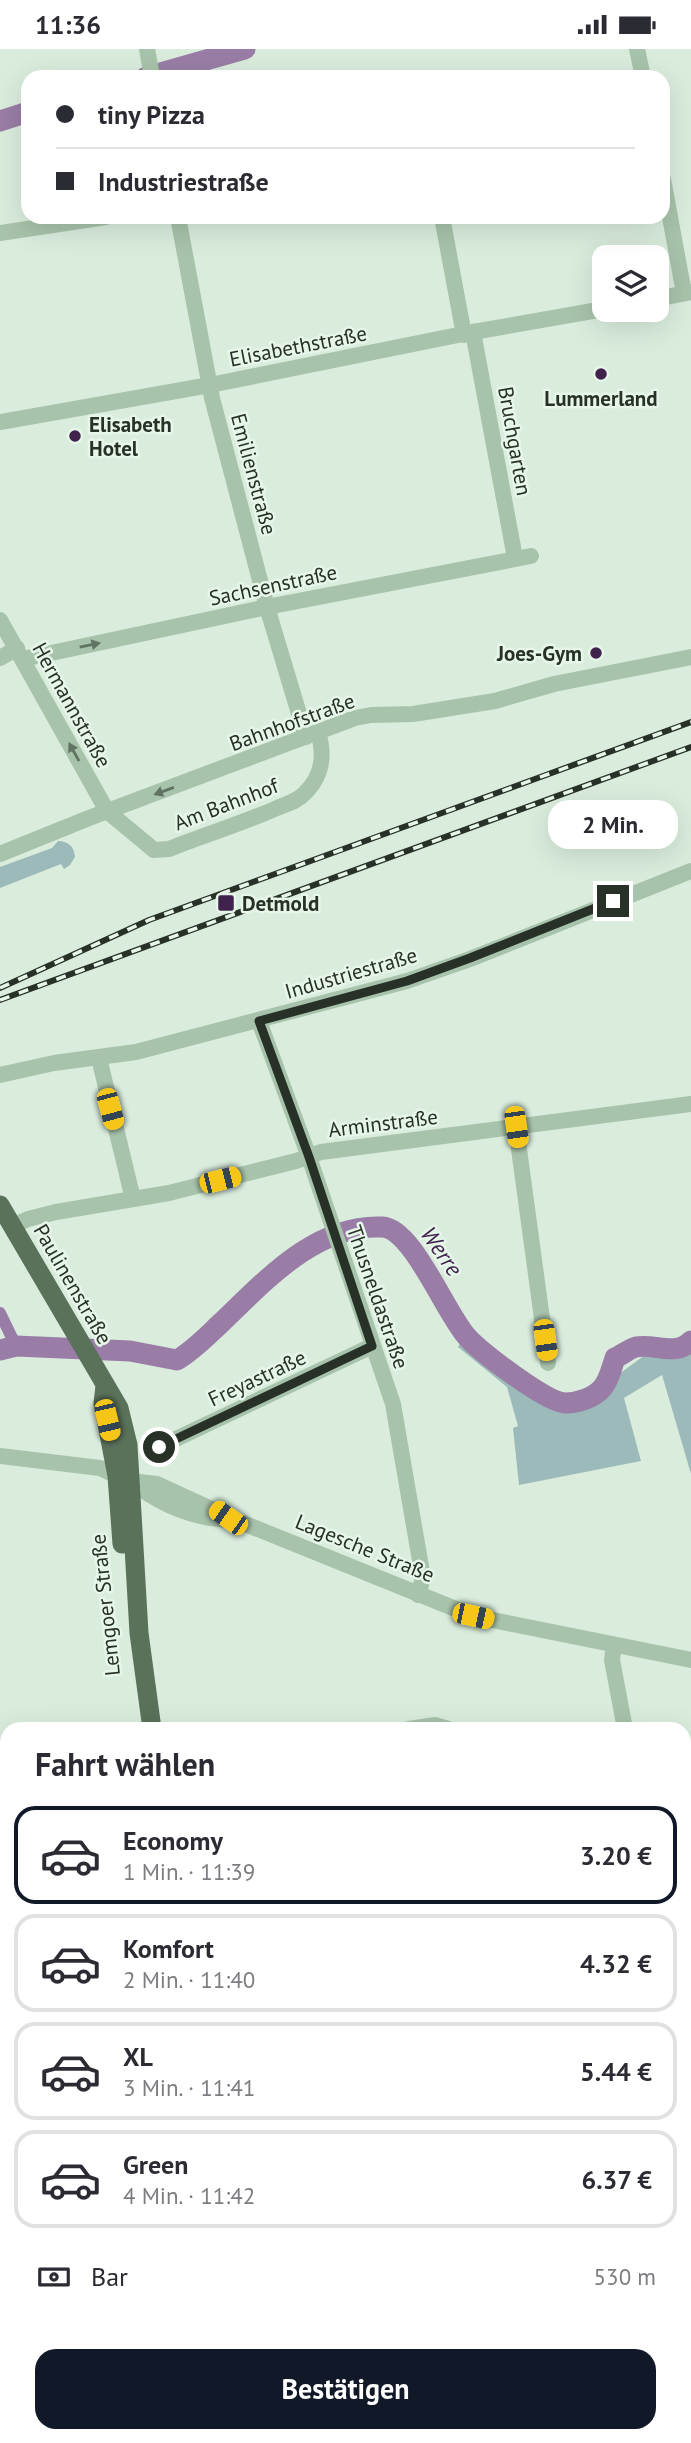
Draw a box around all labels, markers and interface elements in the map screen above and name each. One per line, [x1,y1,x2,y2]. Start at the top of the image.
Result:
text: 11:36 [35,8,101,41]
text: tiny Pizza [98,98,205,131]
text: Industriestraße [98,165,269,198]
map controls [592,245,669,322]
button: layers [592,245,669,322]
street label: Elisabethstraße [227,319,369,373]
marker: Lummerland [593,366,609,382]
street label: Bruchgarten [492,384,538,498]
place label: Lummerland [544,385,658,412]
street label: Emilienstraße [225,410,283,538]
place label: Elisabeth Hotel [89,411,172,462]
marker: Elisabeth Hotel [67,428,83,444]
street label: Sachsenstraße [207,558,339,612]
street label: Hermannstraße [27,638,117,772]
one-way arrow [79,639,101,650]
place label: Joes-Gym [496,640,582,667]
marker: Joes-Gym [588,645,604,661]
street label: Bahnhofstraße [226,687,358,757]
one-way arrow [68,742,80,761]
street label: Am Bahnhof [170,771,283,836]
one-way arrow [153,785,174,796]
callout: 2 Min. [548,799,678,849]
text: 2 Min. [582,810,644,839]
route end [597,885,629,917]
place label: Detmold [242,890,319,917]
marker: Detmold [216,893,236,913]
street label: Industriestraße [282,941,420,1005]
car [95,1086,126,1132]
street label: Arminstraße [327,1103,439,1143]
car [503,1105,530,1149]
car [198,1165,243,1195]
street label: Paulinenstraße [28,1219,118,1349]
water label: Werre [415,1221,470,1282]
street label: Thusneldastraße [341,1222,415,1372]
car [532,1318,559,1362]
street label: Freyastraße [204,1344,310,1412]
car [93,1397,122,1443]
route start [143,1431,175,1463]
car [205,1497,252,1539]
street label: Lagesche Straße [291,1508,439,1588]
street label: Lemgoer Straße [84,1533,126,1677]
car [451,1601,496,1631]
text: Fahrt wählen [35,1743,215,1785]
icon: car [39,1824,102,1887]
text: Economy [123,1824,223,1857]
text: 3.20 € [580,1839,652,1872]
text: 1 Min. · 11:39 [123,1857,255,1886]
icon: car [39,1932,102,1995]
text: Komfort [123,1932,214,1965]
text: 4.32 € [580,1947,652,1980]
text: 2 Min. · 11:40 [123,1965,255,1994]
icon: car [39,2040,102,2103]
text: XL [123,2040,153,2073]
text: 5.44 € [580,2055,652,2088]
text: 3 Min. · 11:41 [123,2073,255,2102]
icon: car [39,2148,102,2211]
text: Green [123,2148,188,2181]
text: 6.37 € [581,2163,652,2196]
text: 4 Min. · 11:42 [123,2181,255,2210]
icon: cash [35,2258,73,2296]
text: Bar [91,2260,128,2293]
text: 530 m [594,2262,656,2291]
button: Bestätigen [35,2349,656,2429]

